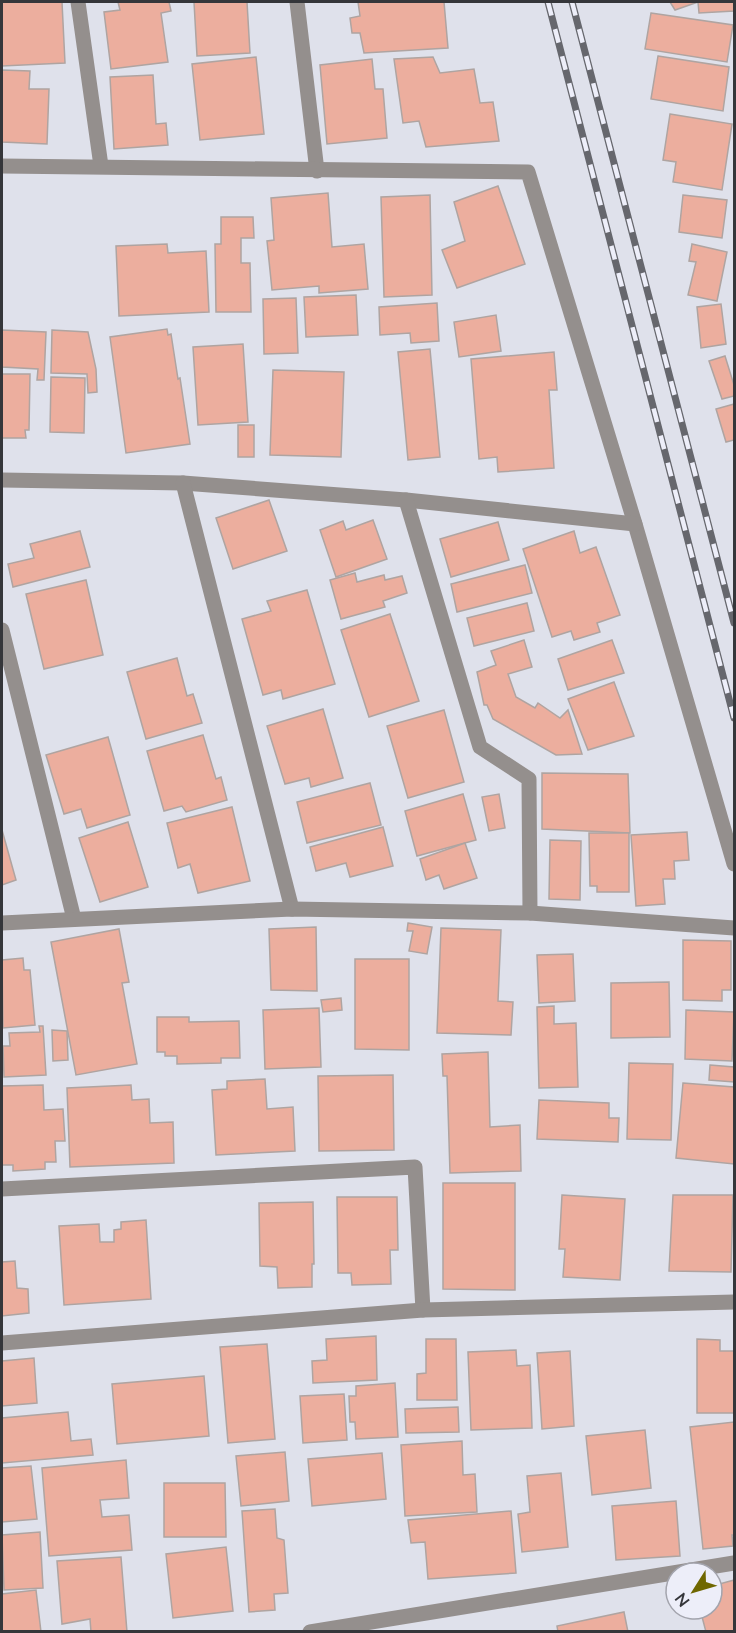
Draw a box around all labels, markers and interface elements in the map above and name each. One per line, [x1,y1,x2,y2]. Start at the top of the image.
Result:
north arrow [664,1561,724,1621]
text: N [670,1590,693,1611]

